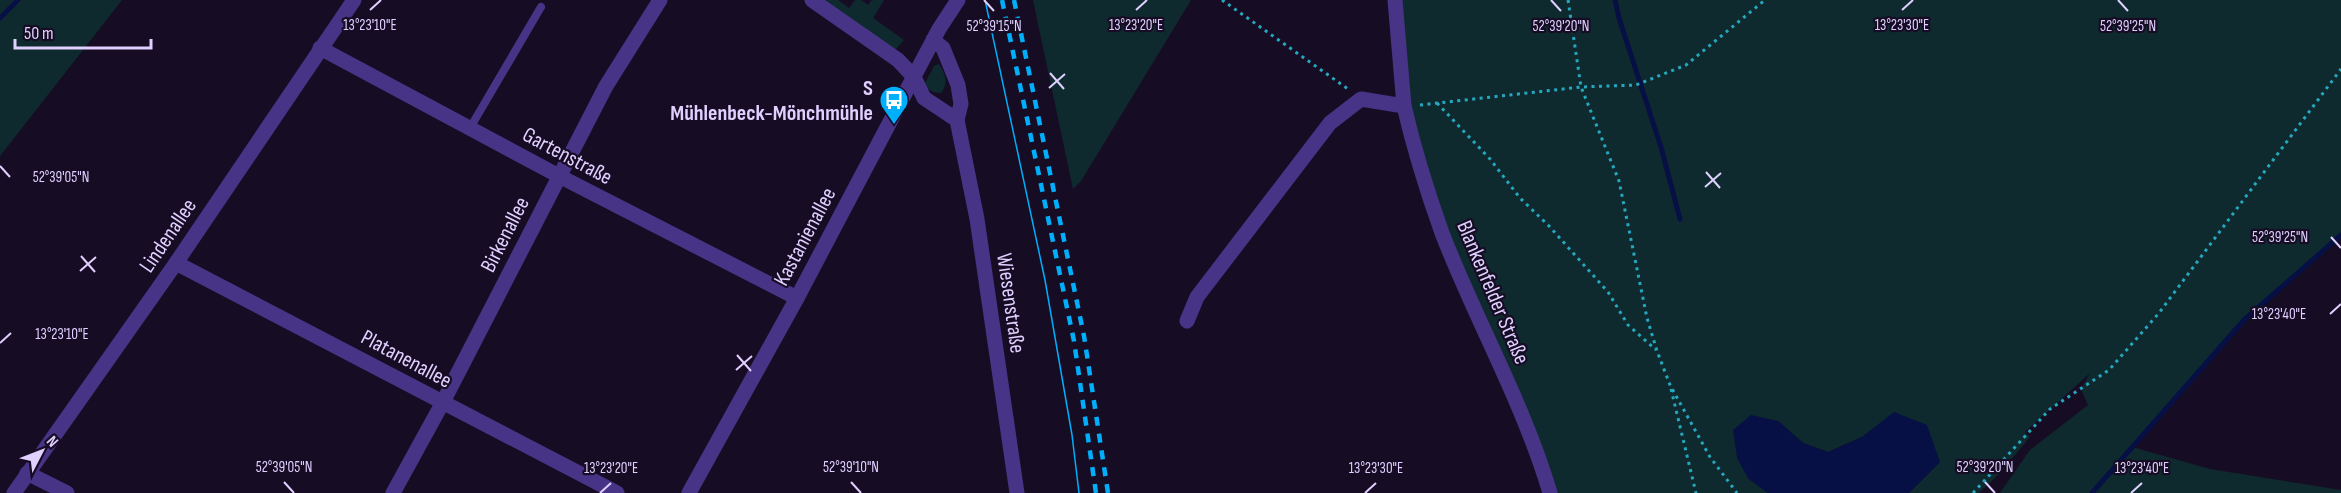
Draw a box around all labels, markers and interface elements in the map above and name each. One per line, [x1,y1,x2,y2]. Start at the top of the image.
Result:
scale bar [15,12,152,50]
text: 13°23'10"E [343,16,397,35]
text: 13°23'20"E [1109,16,1163,35]
text: 13°23'30"E [1875,16,1929,35]
text: 52°39'15"N [966,17,1022,36]
text: 52°39'20"N [1533,17,1589,36]
text: 52°39'25"N [2100,17,2156,36]
text: 50 m [24,23,54,44]
place label: S Mühlenbeck-Mönchmühle [670,75,873,127]
bus stop icon: S Mühlenbeck-Mönchmühle [878,84,910,126]
street label: Gartenstraße [518,121,617,191]
text: 52°39'05"N [33,168,89,187]
street label: Kastanienallee [768,183,842,290]
street label: Birkenallee [475,193,536,277]
street label: Lindenallee [134,194,203,278]
street label: Blankenfelder Straße [1450,217,1535,368]
text: 52°39'25"N [2252,228,2308,247]
street label: Wiesenstraße [990,252,1031,355]
text: 13°23'40"E [2252,305,2306,324]
street label: Platanenallee [356,324,456,394]
text: 13°23'10"E [35,325,89,344]
north arrow [12,421,72,481]
text: N [42,432,62,451]
text: 52°39'05"N [256,458,312,477]
text: 52°39'10"N [823,458,879,477]
text: 52°39'20"N [1957,458,2013,477]
text: 13°23'20"E [584,459,638,478]
text: 13°23'30"E [1349,459,1403,478]
text: 13°23'40"E [2115,459,2169,478]

